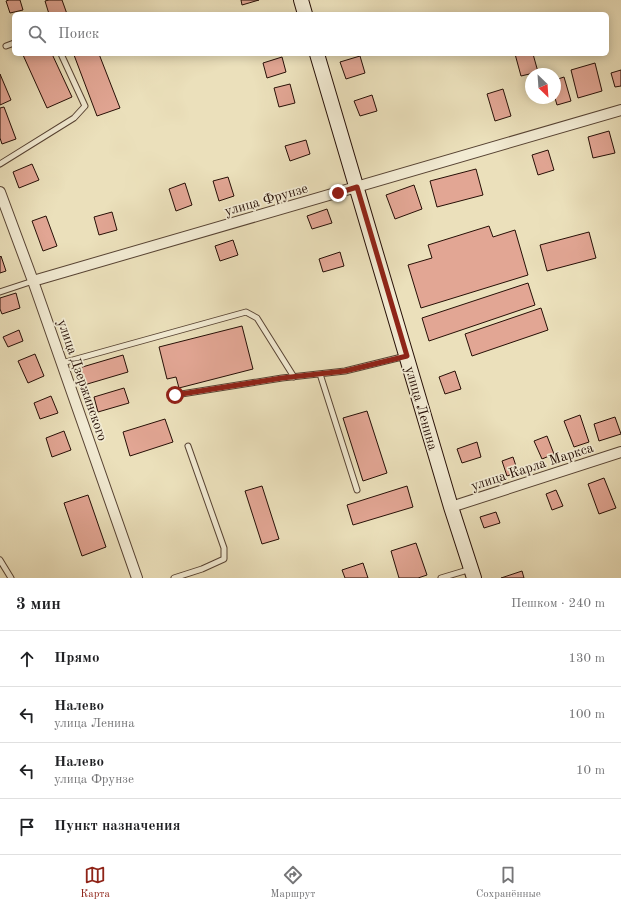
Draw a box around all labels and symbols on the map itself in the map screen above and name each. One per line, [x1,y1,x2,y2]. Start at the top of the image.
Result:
north arrow [525,68,561,104]
street label: улица Фрунзе [223,181,310,219]
route end [329,184,347,202]
street label: улица Дзержинского [55,318,109,443]
street label: улица Ленина [402,365,440,452]
route start [166,386,184,404]
street label: улица Карла Маркса [469,441,595,493]

